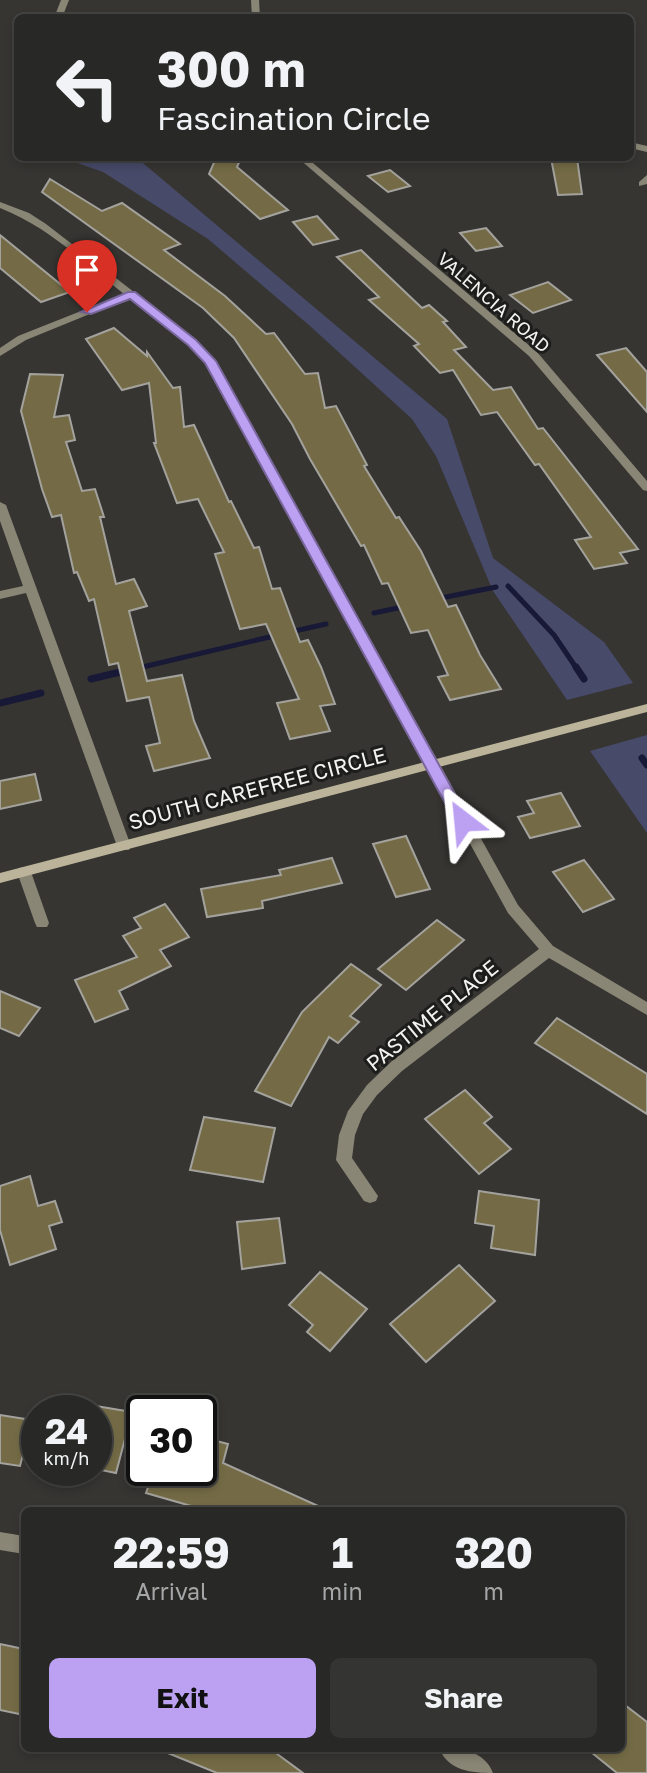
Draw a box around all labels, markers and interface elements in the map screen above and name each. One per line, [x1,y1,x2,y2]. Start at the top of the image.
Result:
text: 300 m [157,39,306,98]
icon: left [42,42,133,133]
text: Fascination Circle [157,99,431,137]
pin [57,240,117,312]
street label: VALENCIA ROAD [433,247,555,357]
icon: arrive [68,251,106,289]
street label: SOUTH CAREFREE CIRCLE [125,741,389,835]
position arrow [426,784,500,858]
street label: PASTIME PLACE [361,954,503,1076]
speed limit sign: 30 [126,1395,217,1486]
text: 24 [45,1410,88,1452]
text: km/h [44,1447,89,1469]
text: 22:59 [113,1527,230,1577]
text: 1 [331,1527,353,1577]
text: 320 [454,1527,533,1577]
text: Arrival [135,1577,207,1605]
text: min [322,1577,363,1605]
text: m [484,1577,504,1605]
button: Exit [49,1658,316,1738]
button: Share [330,1658,597,1738]

